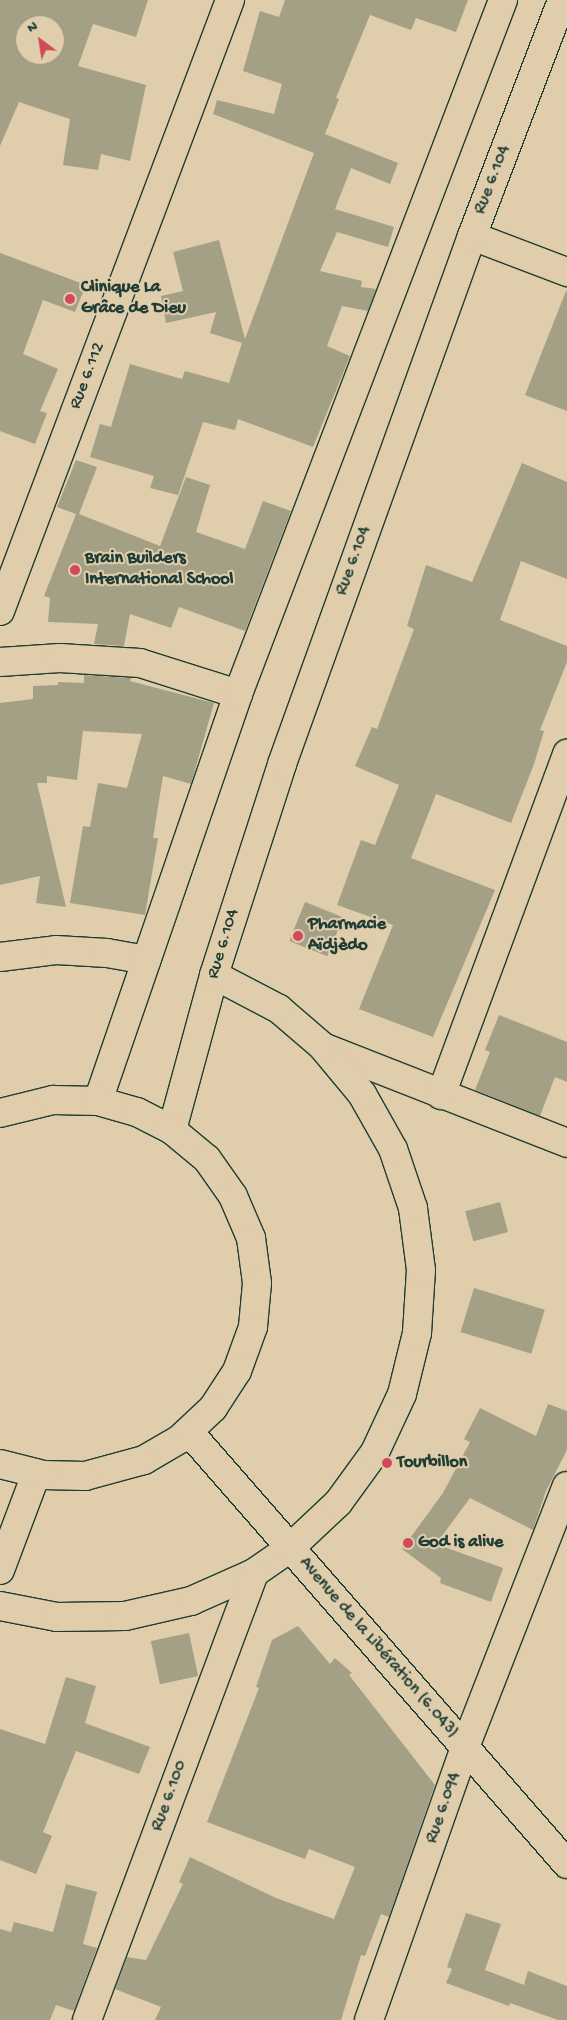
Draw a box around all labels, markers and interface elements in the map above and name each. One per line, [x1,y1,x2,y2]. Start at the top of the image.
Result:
north arrow [15,15,65,65]
text: N [24,18,41,37]
street label: Rue 6.104 [470,142,516,218]
place label: Clinique La Grâce de Dieu [81,278,186,320]
marker: Clinique La Grâce de Dieu [63,292,77,306]
street label: Rue 6.112 [65,340,111,412]
street label: Rue 6.104 [332,523,376,599]
place label: Brain Builders International School [85,549,234,592]
marker: Brain Builders International School [69,564,81,576]
street label: Rue 6.104 [203,906,245,982]
place label: Pharmacie Aïdjèdo [308,915,386,958]
marker: Pharmacie Aïdjèdo [292,930,304,942]
place label: Tourbillon [397,1452,467,1474]
marker: Tourbillon [381,1457,393,1469]
place label: God is alive [418,1532,503,1554]
marker: God is alive [402,1537,414,1549]
street label: Avenue de la Libération (6.043) [293,1553,463,1743]
street label: Rue 6.100 [147,1758,193,1834]
street label: Rue 6.094 [422,1770,466,1846]

